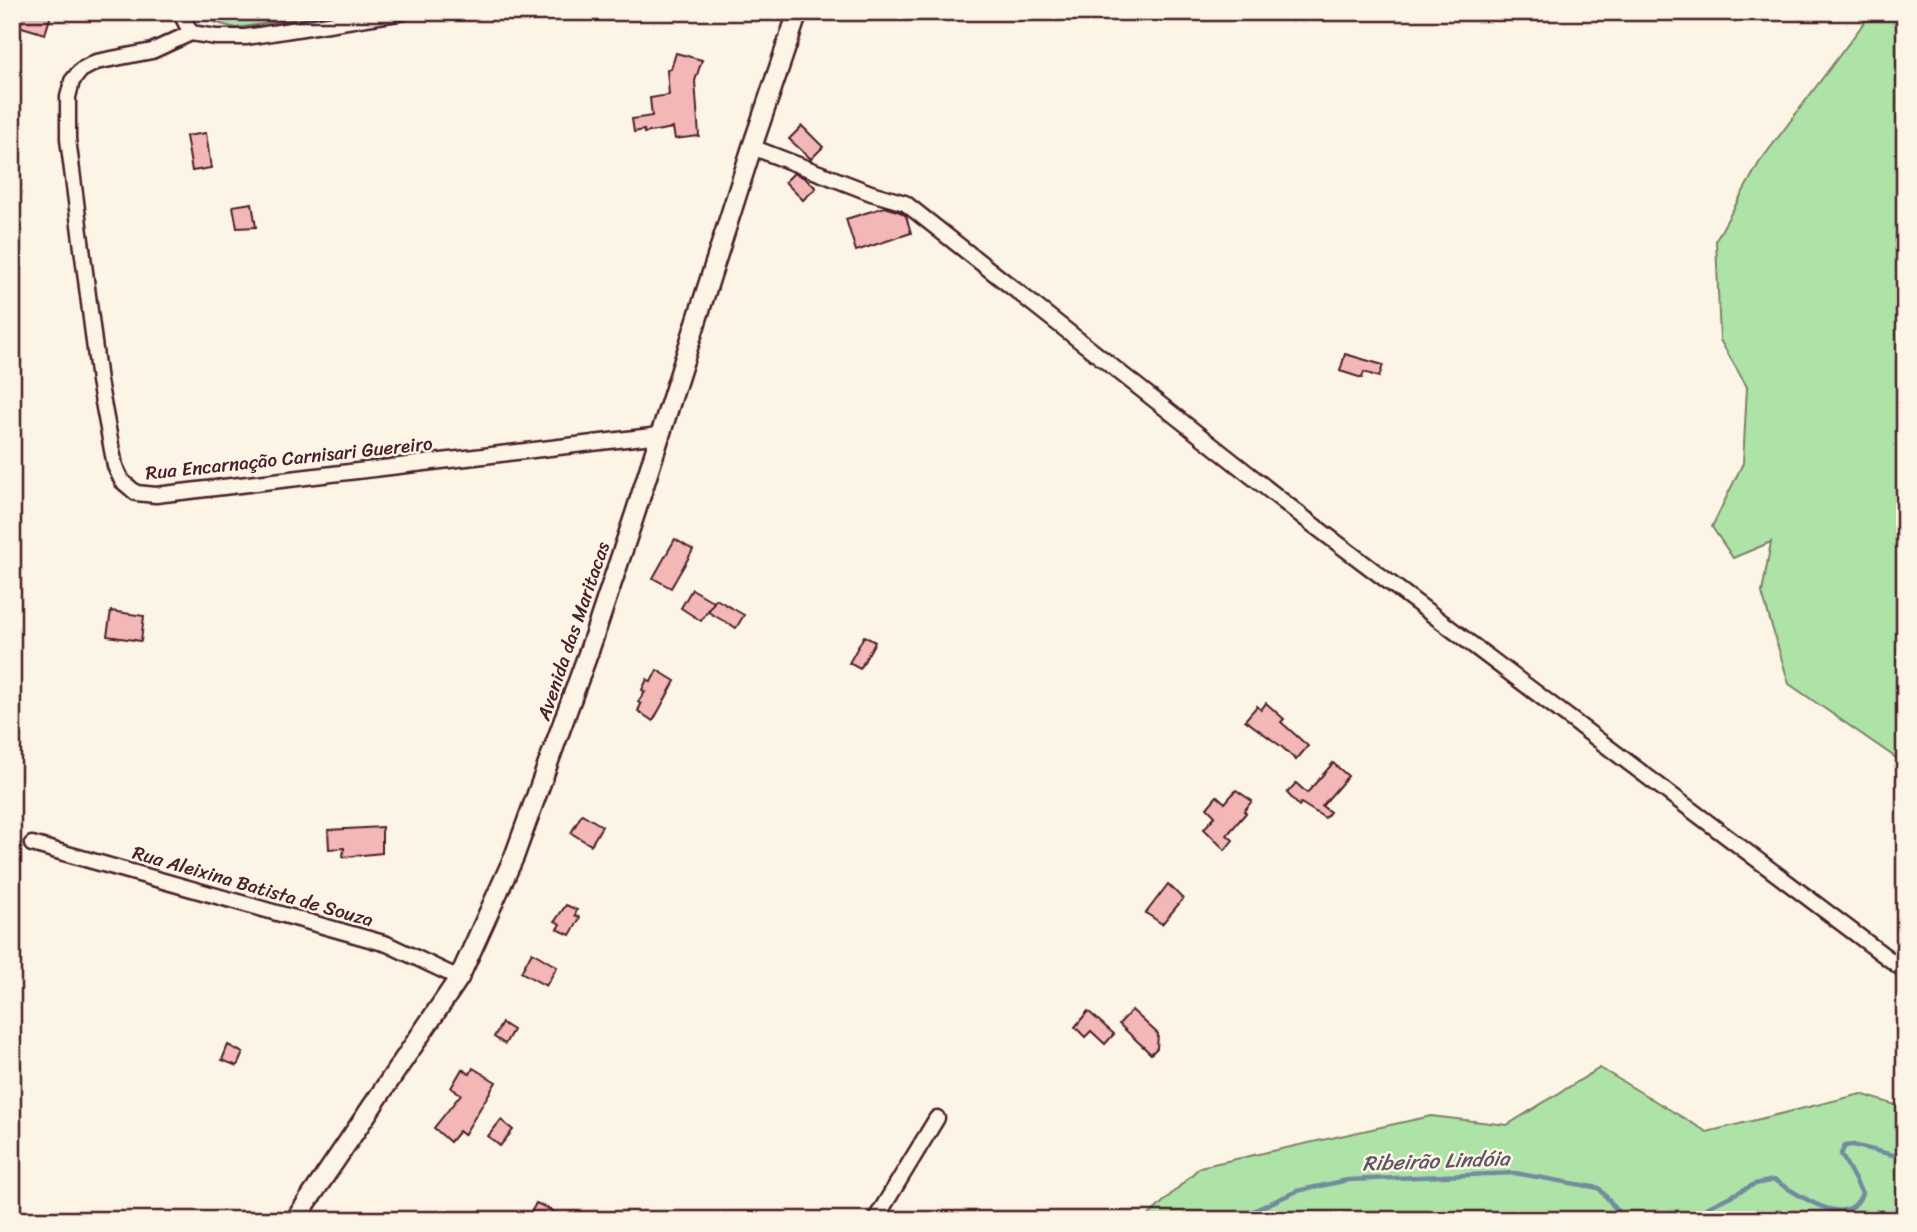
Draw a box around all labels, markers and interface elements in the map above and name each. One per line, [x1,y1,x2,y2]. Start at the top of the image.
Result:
street label: Rua Encarnação Carnisari Guereiro [144,426,435,489]
street label: Avenida das Maritacas [527,537,619,726]
street label: Rua Aleixina Batista de Souza [129,836,378,936]
water label: Ribeirão Lindóia [1362,1139,1512,1183]

